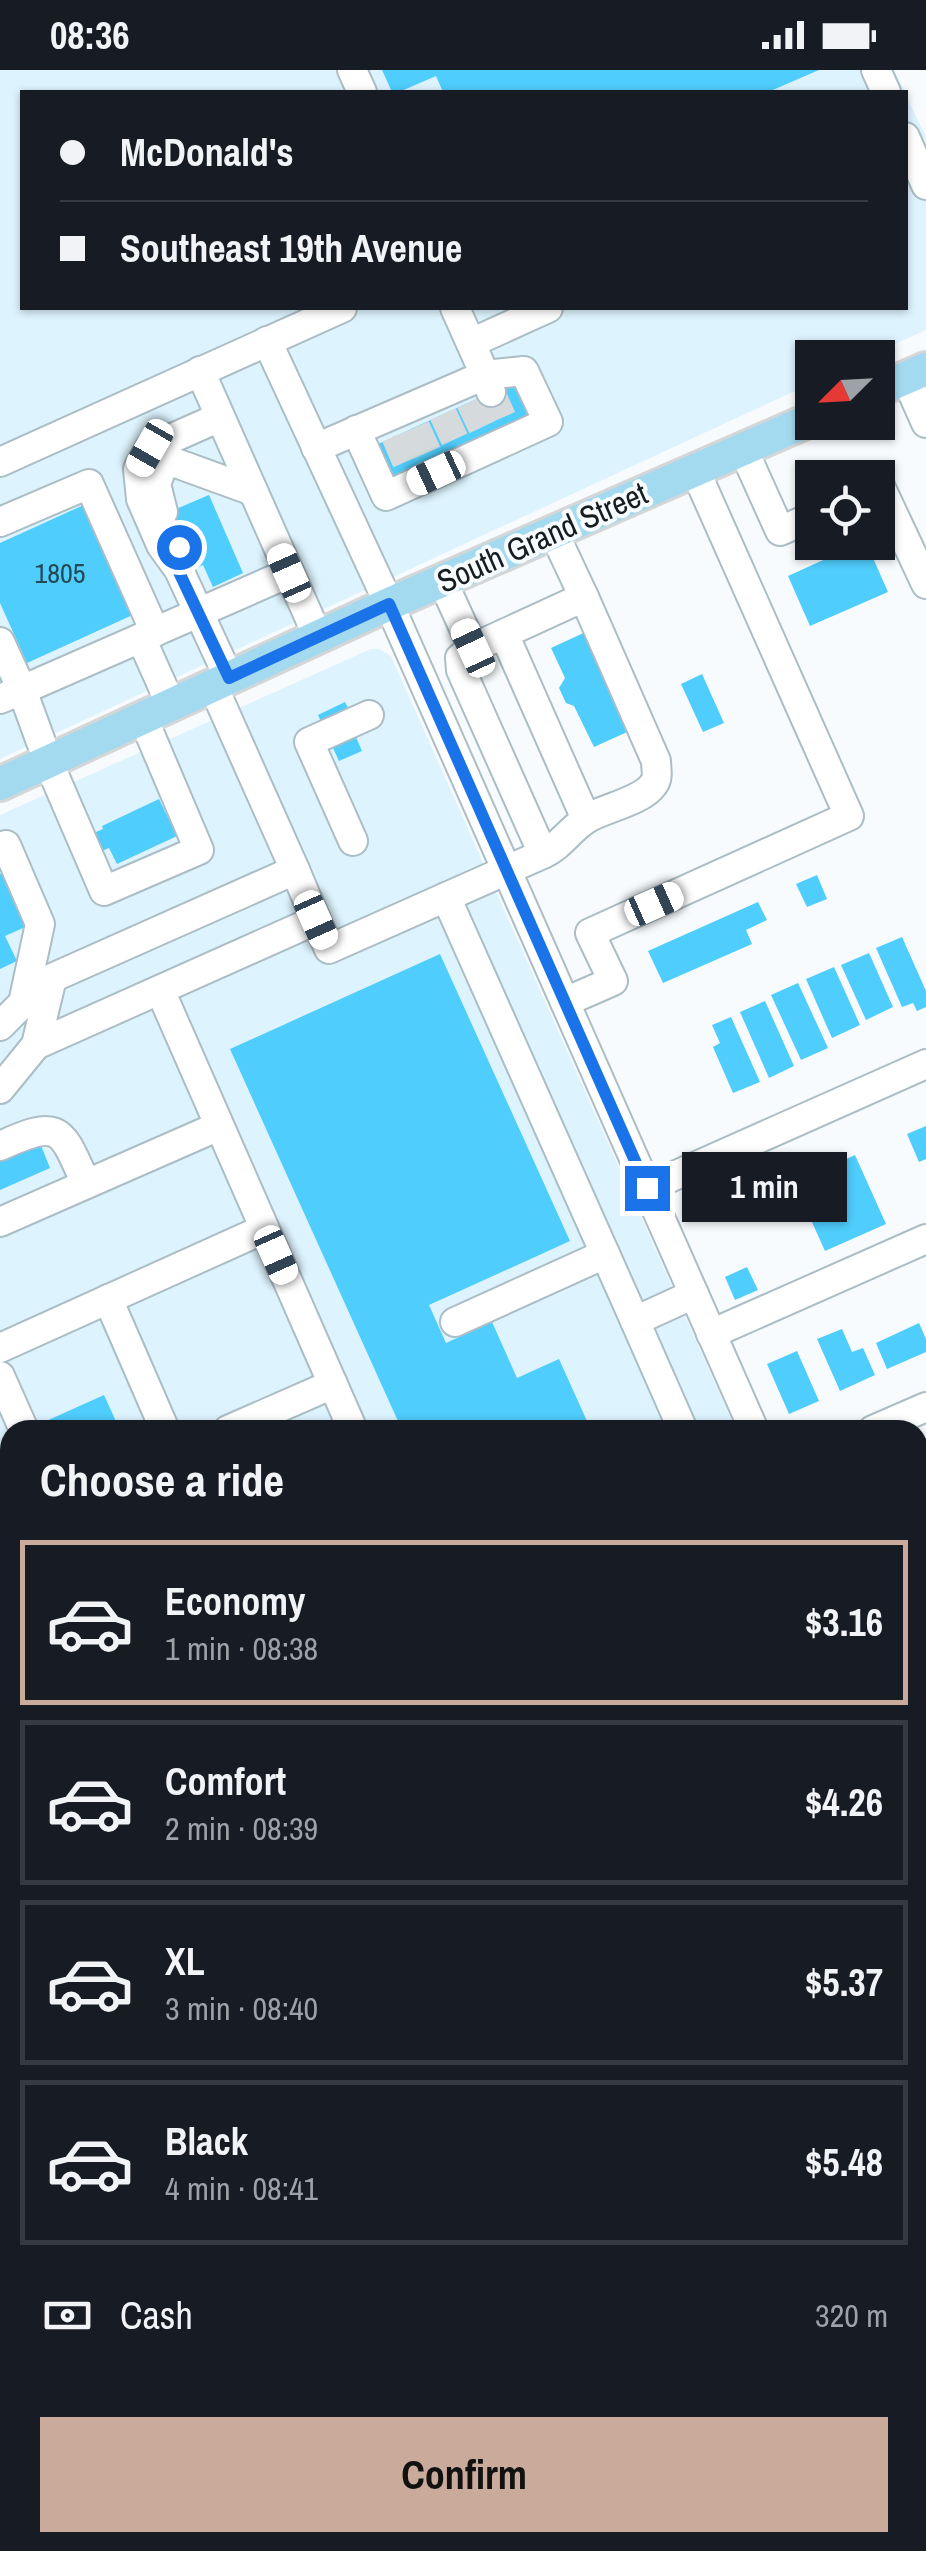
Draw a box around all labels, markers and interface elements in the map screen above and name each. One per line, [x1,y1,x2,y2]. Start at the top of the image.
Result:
text: 08:36 [50,10,130,61]
text: McDonald's [120,127,294,178]
text: Southeast 19th Avenue [120,223,462,274]
north arrow [795,340,895,440]
map controls [795,340,895,560]
car [122,415,178,481]
car [402,447,470,499]
button: locate [795,460,895,560]
street label: South Grand Street [430,471,654,603]
route start [157,525,202,570]
car [263,539,315,607]
house number: 1805 [34,554,86,592]
car [447,614,499,682]
car [620,878,688,930]
car [290,886,342,954]
callout: 1 min [682,1153,847,1223]
text: 1 min [730,1165,799,1208]
route end [625,1166,670,1211]
car [250,1221,302,1289]
text: Choose a ride [40,1449,284,1510]
text: Economy [165,1576,305,1627]
icon: car [45,1578,135,1668]
text: $3.16 [805,1597,883,1648]
text: 1 min · 08:38 [165,1627,318,1670]
text: Comfort [165,1756,286,1807]
icon: car [45,1758,135,1848]
text: $4.26 [805,1777,883,1828]
text: 2 min · 08:39 [165,1807,318,1850]
text: XL [165,1936,205,1987]
icon: car [45,1938,135,2028]
text: $5.37 [805,1957,883,2008]
text: 3 min · 08:40 [165,1987,318,2030]
text: Black [165,2116,248,2167]
icon: car [45,2118,135,2208]
text: $5.48 [805,2137,883,2188]
text: 4 min · 08:41 [165,2167,318,2210]
icon: cash [40,2288,95,2343]
text: Cash [120,2290,193,2341]
text: 320 m [815,2294,888,2337]
button: Confirm [40,2417,888,2532]

